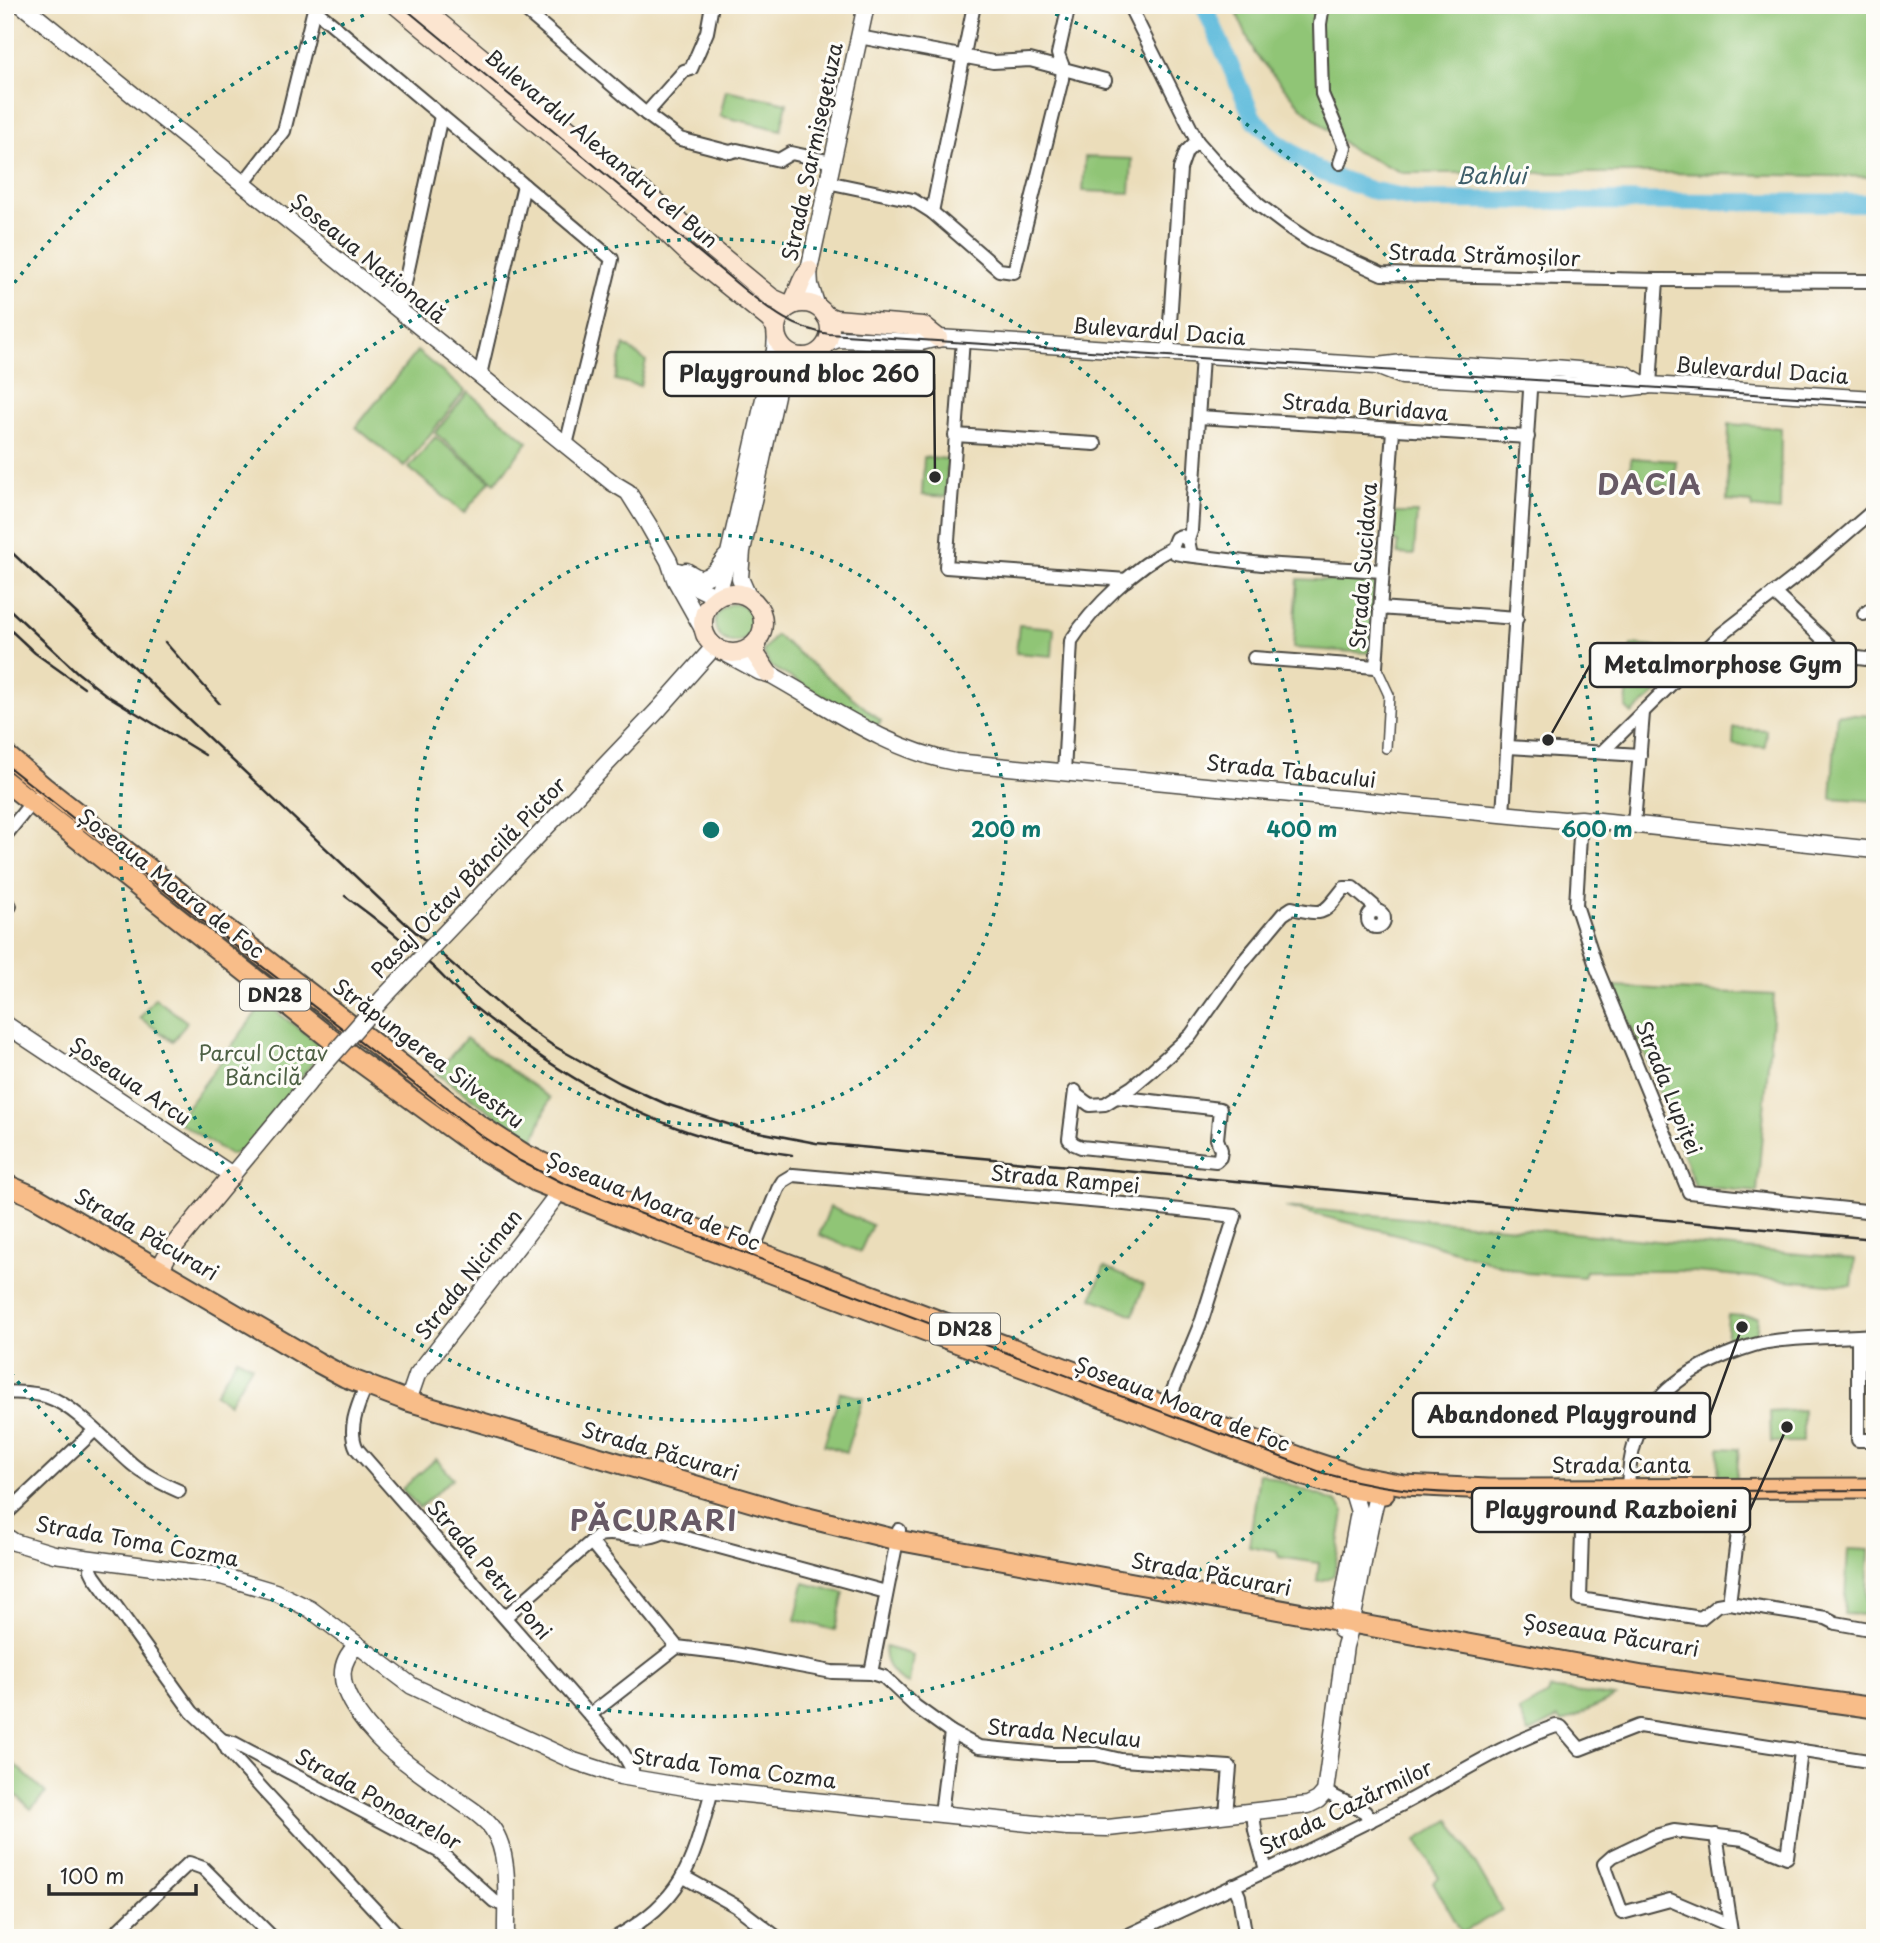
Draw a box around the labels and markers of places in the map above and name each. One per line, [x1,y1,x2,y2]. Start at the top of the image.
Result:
callout: Playground bloc 260 [664,352,934,396]
callout: Metalmorphose Gym [1590,643,1856,687]
centre of rings [699,818,723,842]
callout: Abandoned Playground [1413,1393,1710,1437]
callout: Playground Razboieni [1472,1488,1750,1532]

